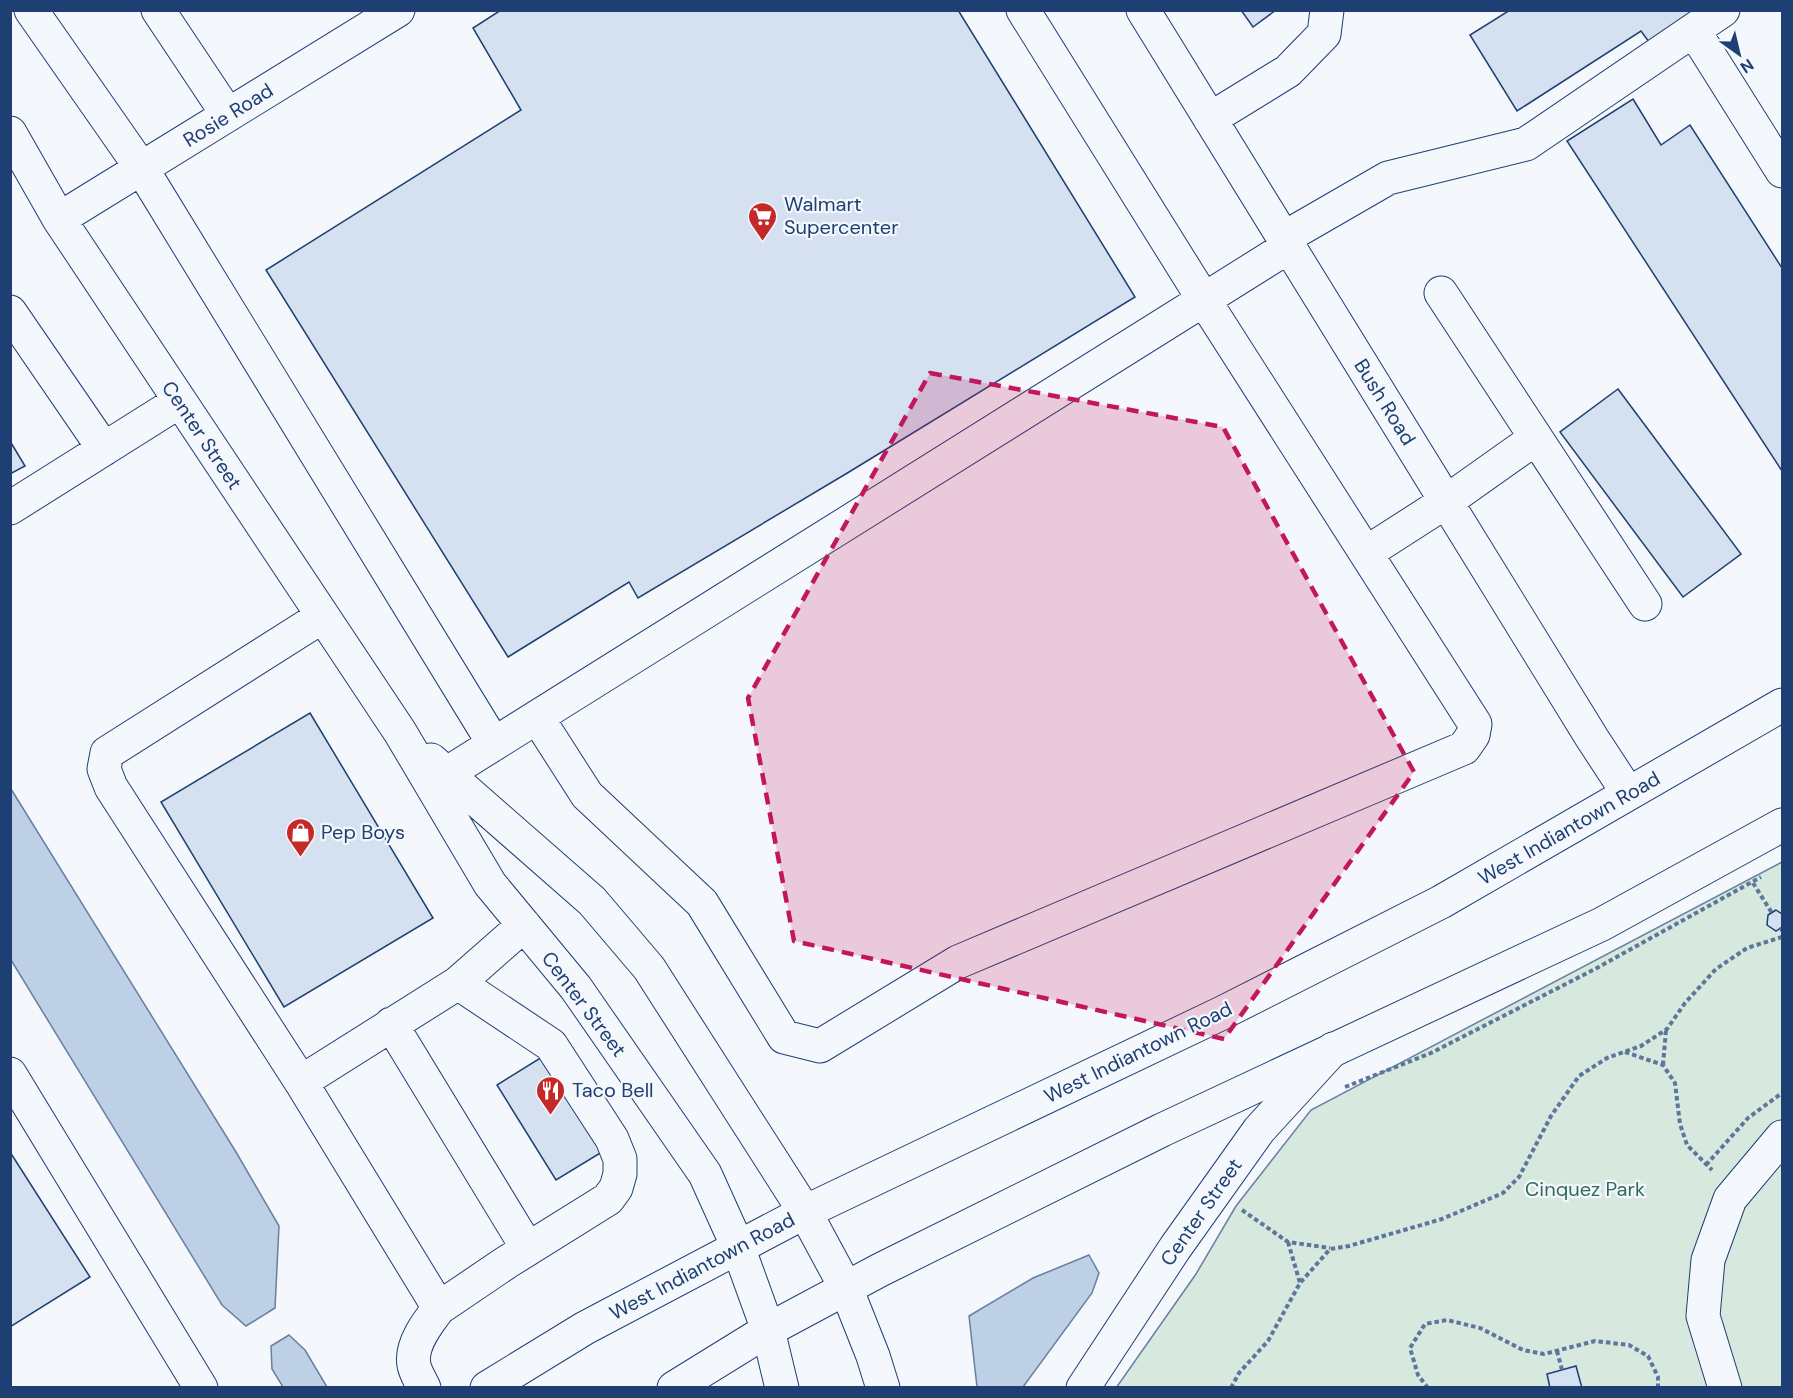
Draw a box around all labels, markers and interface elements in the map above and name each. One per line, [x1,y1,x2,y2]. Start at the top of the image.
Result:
north arrow [1709,24,1769,84]
text: N [1736,54,1758,78]
street label: Rosie Road [178,77,278,153]
place label: Walmart Supercenter [784,191,899,240]
supermarket icon: Walmart Supercenter [747,200,779,242]
street label: Bush Road [1348,354,1422,450]
street label: Center Street [156,376,248,494]
street label: West Indiantown Road [1473,765,1665,891]
shop icon: Pep Boys [284,816,316,858]
place label: Pep Boys [321,819,405,845]
street label: Center Street [536,946,632,1062]
street label: West Indiantown Road [1040,995,1236,1109]
restaurant icon: Taco Bell [535,1074,567,1116]
place label: Taco Bell [572,1077,654,1103]
street label: Center Street [1154,1153,1248,1271]
park label: Cinquez Park [1525,1176,1645,1202]
street label: West Indiantown Road [605,1206,799,1326]

